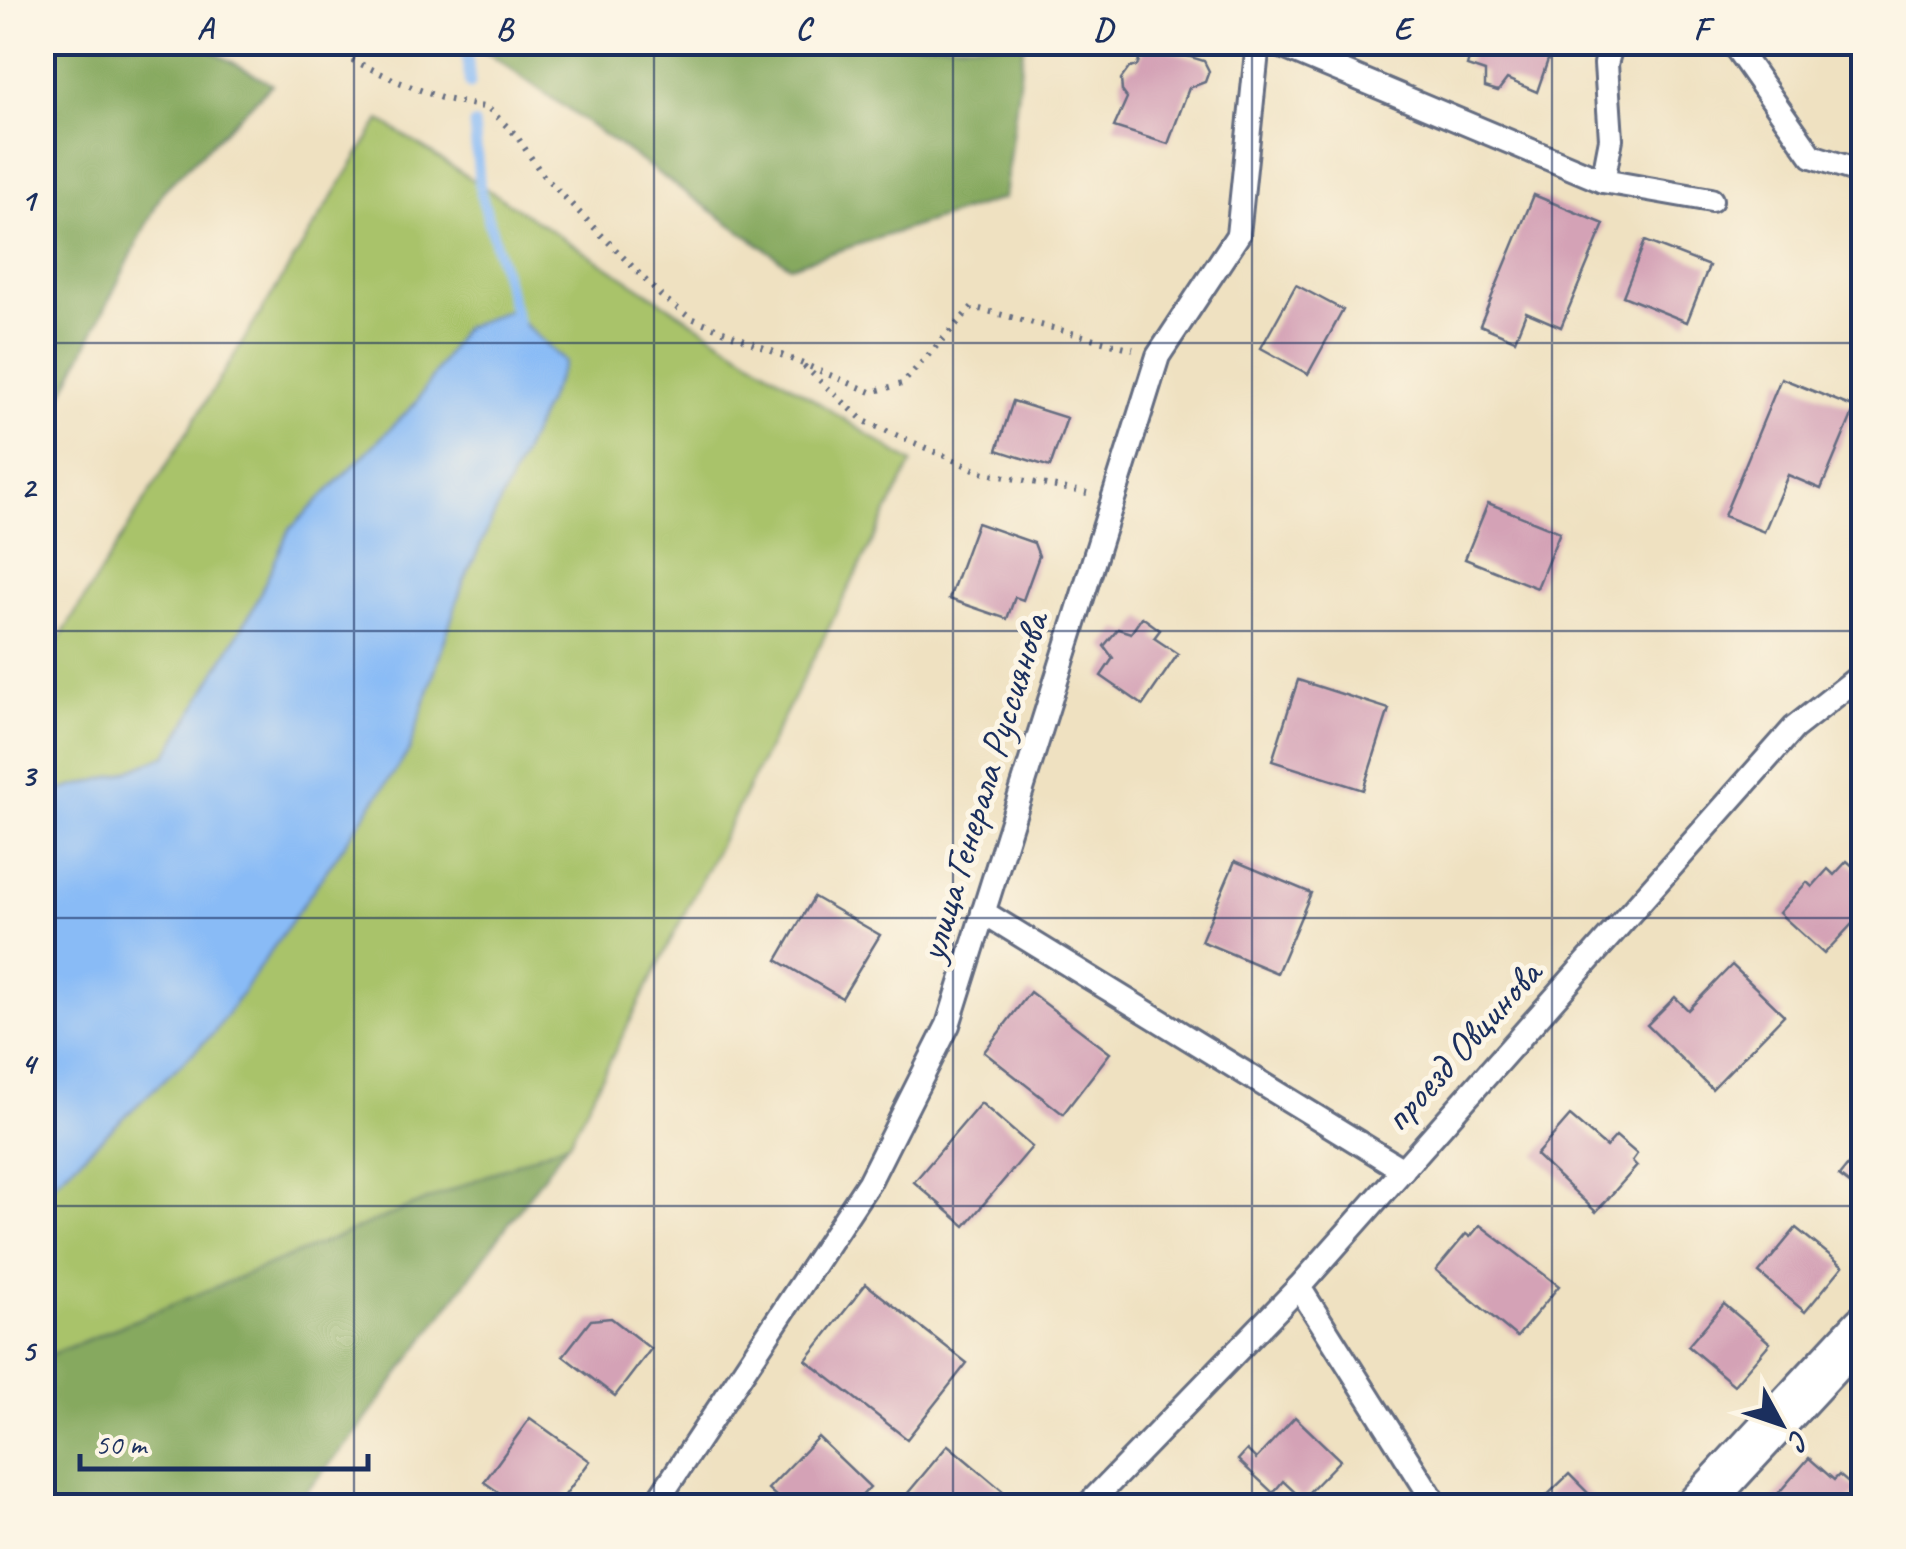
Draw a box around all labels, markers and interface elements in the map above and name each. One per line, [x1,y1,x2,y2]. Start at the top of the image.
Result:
text: A [197,8,216,49]
text: B [496,8,515,49]
text: C [795,8,815,49]
text: D [1094,8,1116,49]
text: E [1393,8,1415,49]
text: F [1694,8,1716,49]
text: 1 [21,179,39,220]
text: 2 [21,467,38,508]
street label: улица Генерала Руссиянова [906,604,1061,969]
text: 3 [21,755,38,796]
street label: проезд Овцинова [1372,947,1554,1142]
text: 4 [21,1043,39,1084]
text: 5 [21,1330,38,1371]
north arrow [1731,1374,1831,1474]
scale bar [80,1409,368,1471]
text: С [1780,1423,1818,1459]
text: 50 m [95,1425,148,1463]

